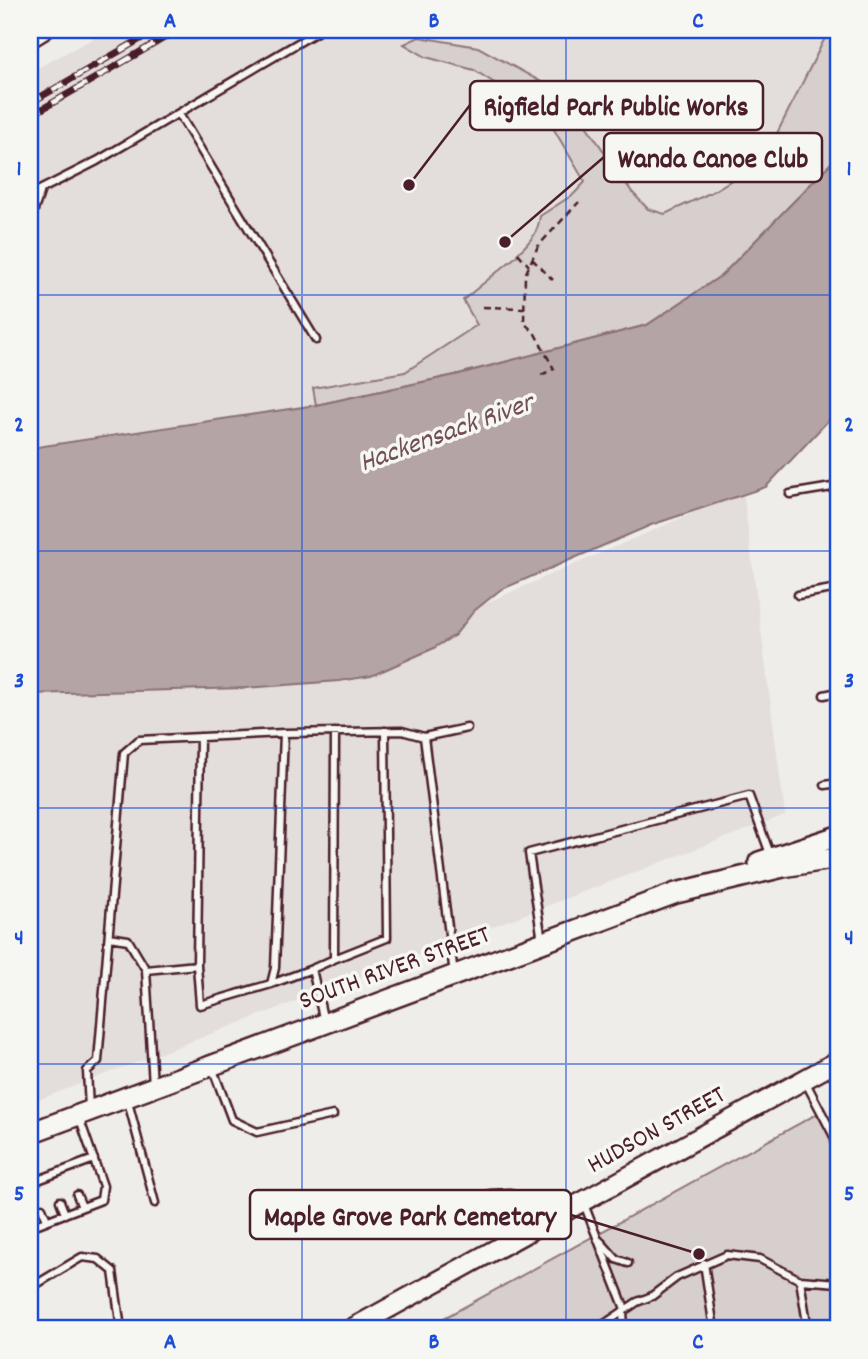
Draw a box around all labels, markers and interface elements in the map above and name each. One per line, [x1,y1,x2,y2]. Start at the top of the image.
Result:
text: A [164,6,176,39]
text: B [429,6,440,39]
text: C [692,6,704,39]
callout: Rigfield Park Public Works [470,81,763,130]
text: Rigfield Park Public Works [483,90,749,130]
callout: Wanda Canoe Club [604,133,822,182]
text: Wanda Canoe Club [618,142,808,182]
text: 1 [16,154,22,187]
text: 1 [846,154,852,187]
water label: Hackensack River [354,384,543,485]
text: 2 [14,410,24,443]
text: 2 [844,410,854,443]
text: 3 [14,666,24,699]
text: 3 [844,666,854,699]
street label: SOUTH RIVER STREET [294,917,496,1021]
text: 4 [14,923,24,956]
text: 4 [844,923,854,956]
street label: HUDSON STREET [581,1077,733,1184]
text: 5 [14,1179,24,1212]
text: 5 [844,1179,854,1212]
callout: Maple Grove Park Cemetary [250,1190,571,1239]
text: Maple Grove Park Cemetary [264,1200,558,1240]
text: A [164,1327,176,1359]
text: B [429,1327,440,1359]
text: C [692,1327,704,1359]

